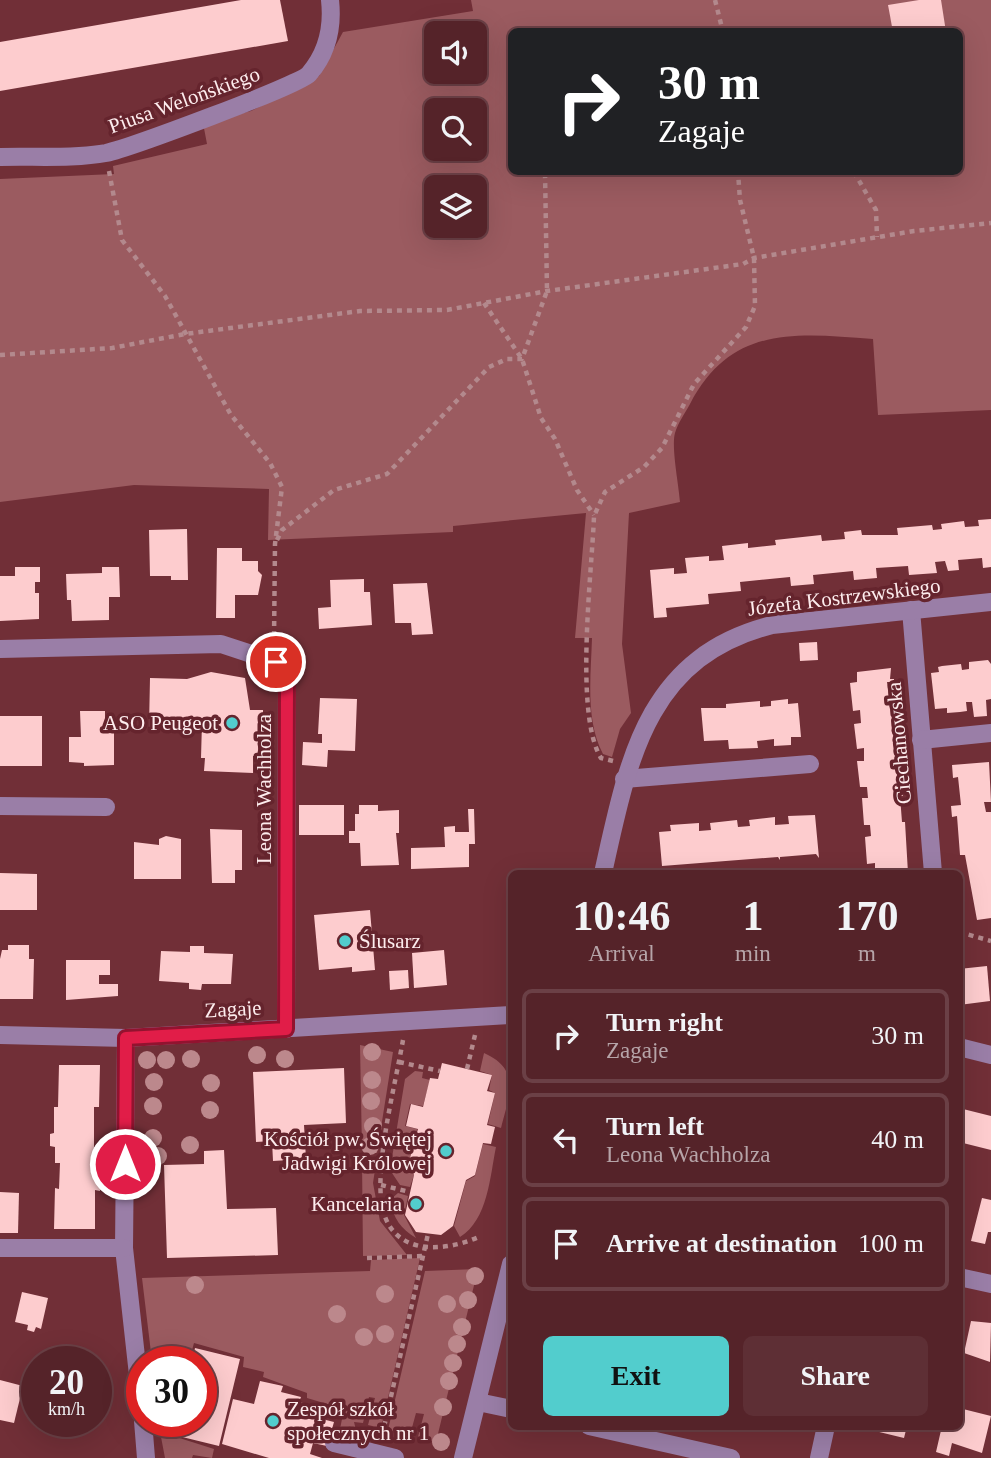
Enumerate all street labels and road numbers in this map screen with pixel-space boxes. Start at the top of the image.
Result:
street label: Piusa Welońskiego [105,61,263,139]
street label: Józefa Kostrzewskiego [746,573,942,621]
street label: Ciechanowska [882,680,916,805]
street label: Leona Wachholza [252,713,276,864]
street label: Zagaje [204,996,262,1022]

